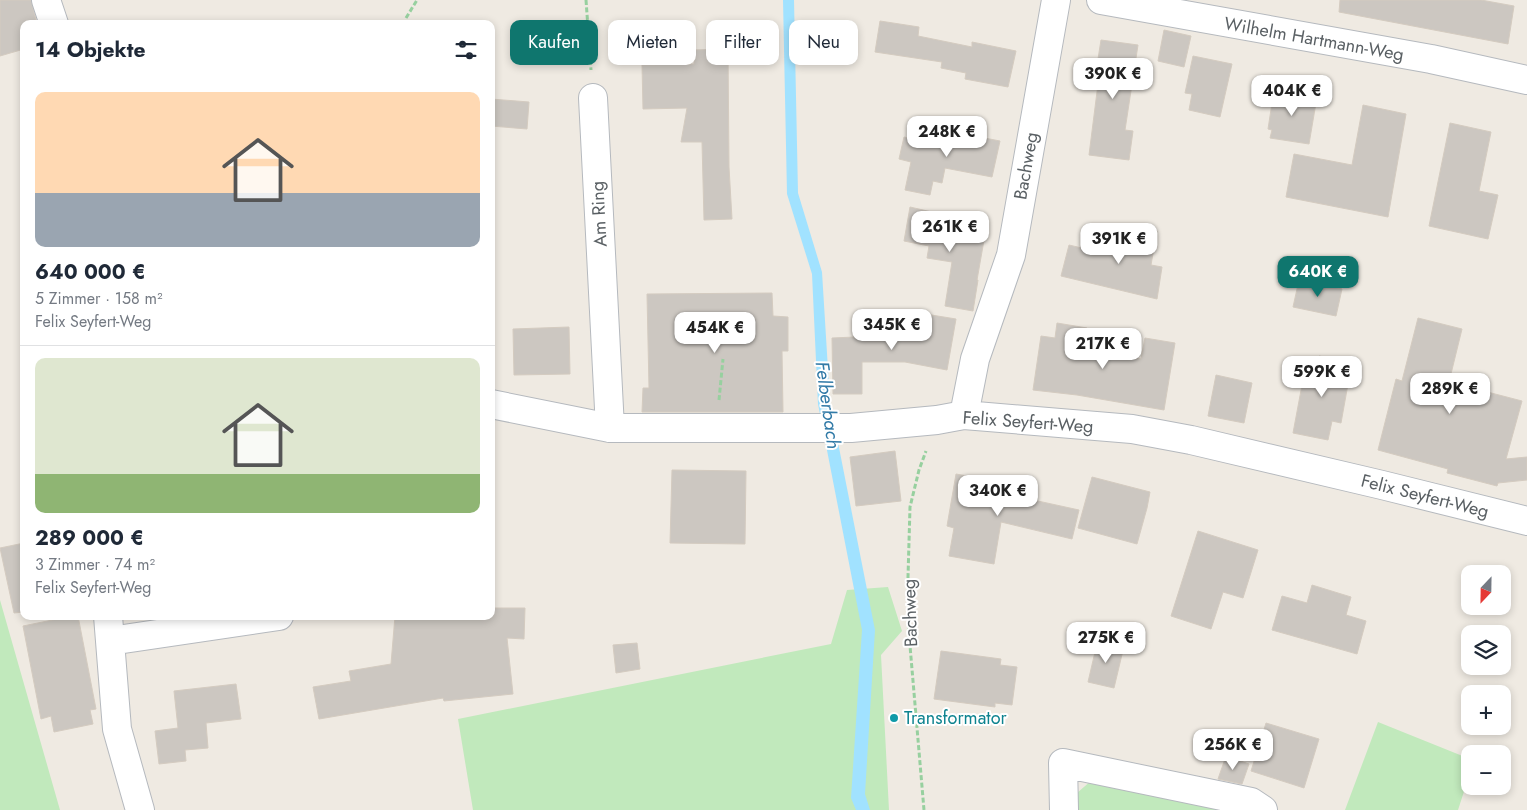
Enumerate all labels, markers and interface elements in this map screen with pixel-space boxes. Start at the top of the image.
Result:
street label: Wilhelm Hartmann-Weg [1222,10,1406,68]
chip: Kaufen [510,20,598,65]
chip: Mieten [608,20,696,65]
chip: Filter [706,20,779,65]
chip: Neu [789,20,858,65]
text: 14 Objekte [35,35,145,65]
icon: filters [452,36,480,64]
pin: 390K € [1072,58,1154,100]
text: 390K € [1084,62,1142,85]
pin: 404K € [1251,74,1333,117]
text: 404K € [1262,79,1322,102]
pin: 248K € [906,116,988,158]
text: 248K € [918,120,976,143]
icon: home [213,125,303,215]
street label: Bachweg [1007,130,1045,202]
street label: Am Ring [584,180,614,248]
pin: 261K € [909,210,991,253]
text: 261K € [922,215,978,238]
pin: 391K € [1078,222,1160,265]
text: 391K € [1091,227,1147,250]
pin: 640K € [1277,256,1359,298]
text: 640 000 € [35,257,146,287]
text: 640K € [1289,260,1347,283]
text: 5 Zimmer · 158 m² [35,287,163,310]
pin: 345K € [851,308,933,351]
text: Felix Seyfert-Weg [35,310,151,333]
pin: 454K € [674,312,756,354]
text: 345K € [863,313,921,336]
text: 454K € [685,316,745,339]
pin: 217K € [1062,328,1144,370]
text: 217K € [1076,332,1130,355]
pin: 599K € [1281,356,1363,398]
water label: Felberbach [808,359,848,451]
text: 599K € [1293,360,1351,383]
pin: 289K € [1409,372,1491,415]
text: 289K € [1421,377,1479,400]
icon: home [213,390,303,480]
street label: Felix Seyfert-Weg [962,404,1094,440]
street label: Felix Seyfert-Weg [1358,468,1492,524]
pin: 340K € [957,474,1039,517]
text: 340K € [969,479,1027,502]
text: 289 000 € [35,523,144,553]
text: 3 Zimmer · 74 m² [35,553,155,576]
north arrow [1461,565,1511,615]
map controls [1461,565,1511,795]
text: Felix Seyfert-Weg [35,576,151,599]
street label: Bachweg [896,578,924,648]
pin: 275K € [1065,622,1147,664]
button: layers [1461,625,1511,675]
text: 275K € [1078,626,1134,649]
button: + [1461,685,1511,735]
place label: Transformator [904,705,1007,731]
marker: Transformator [888,712,900,724]
pin: 256K € [1192,728,1274,771]
text: 256K € [1204,733,1262,756]
button: − [1461,745,1511,795]

